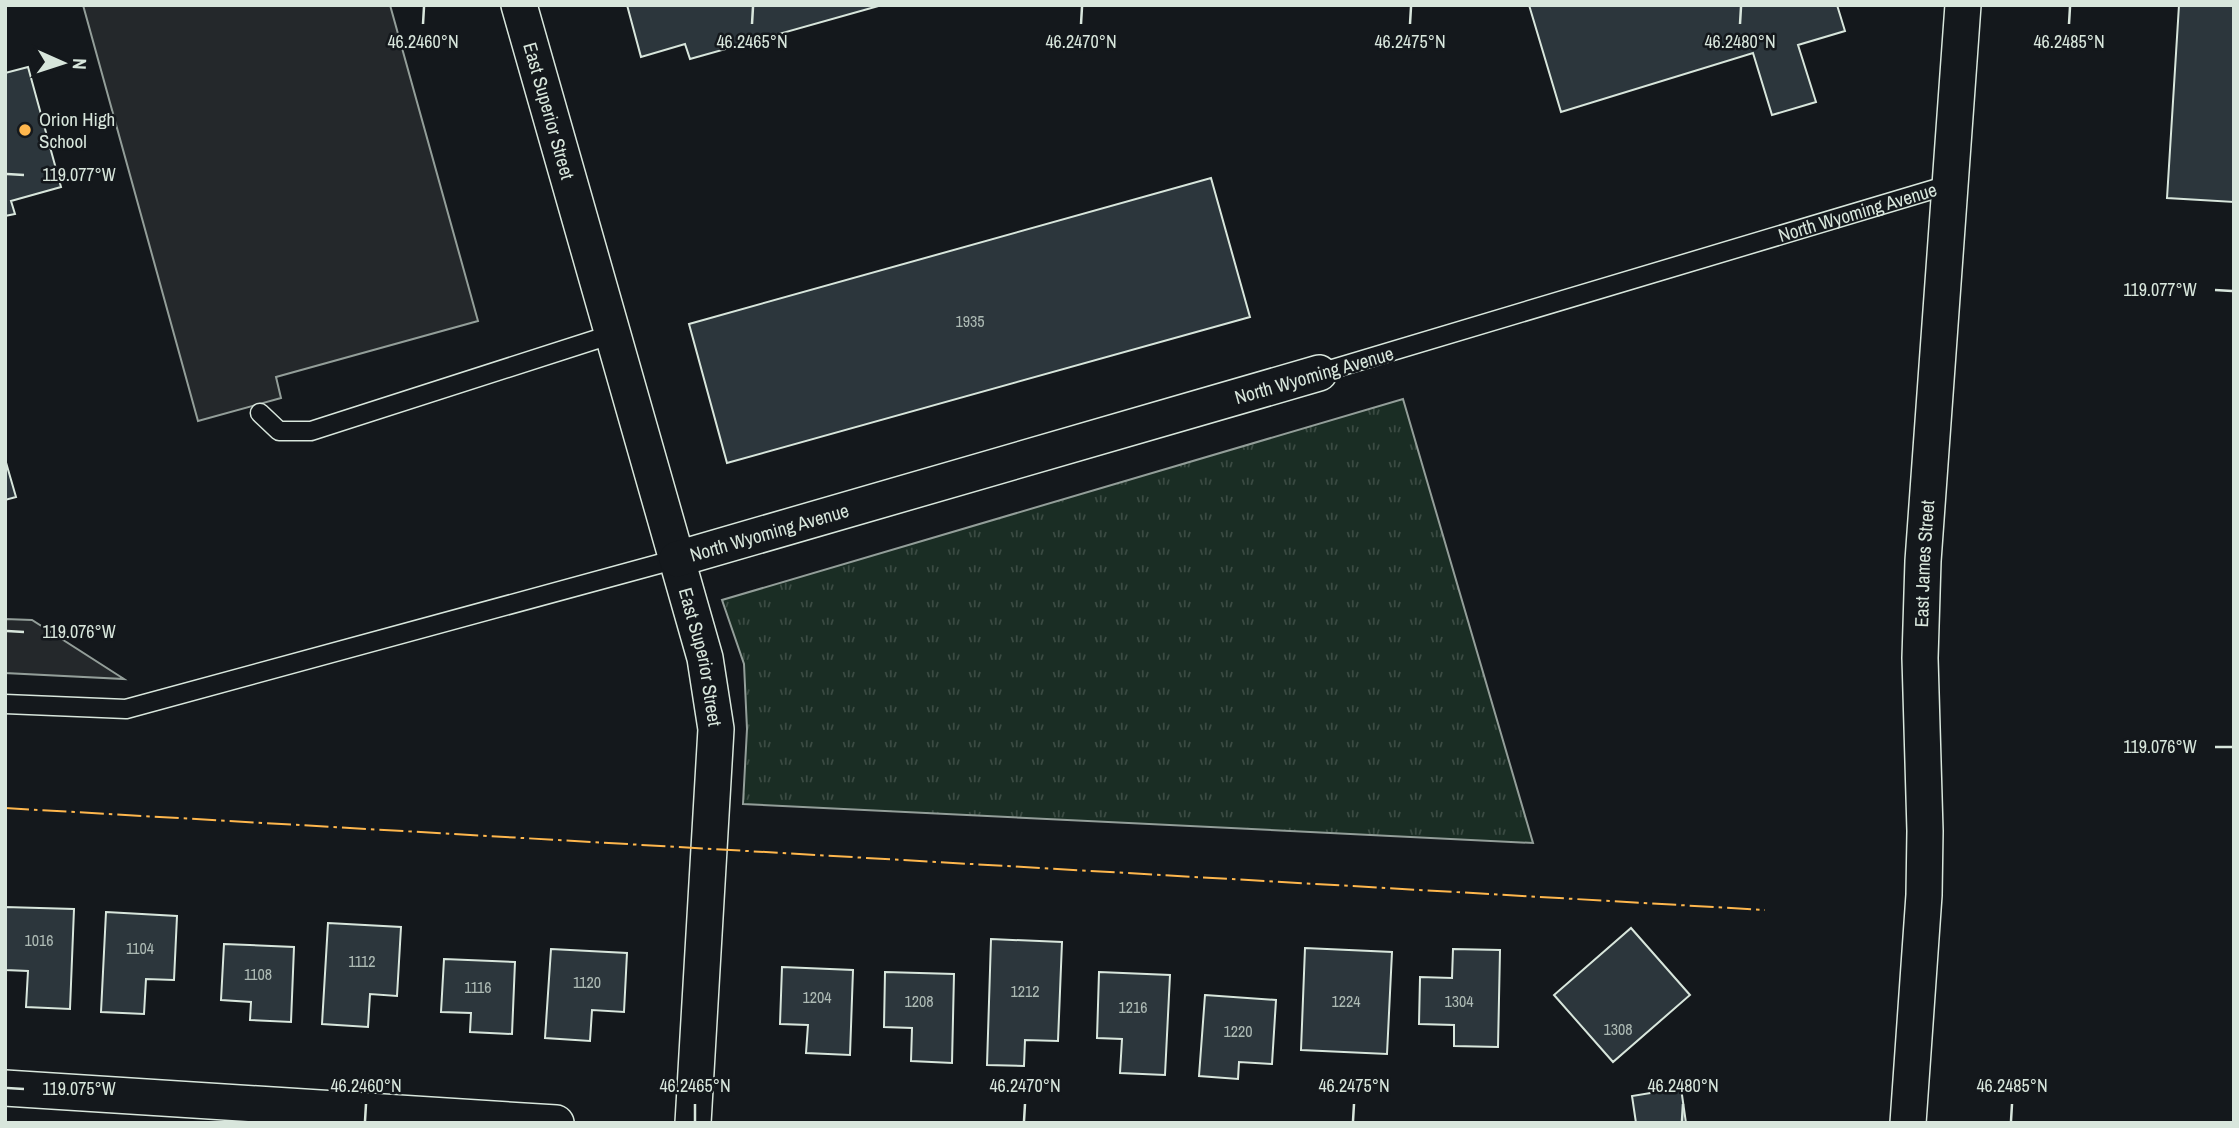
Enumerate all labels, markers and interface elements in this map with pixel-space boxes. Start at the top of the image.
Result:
north arrow [28,28,98,98]
text: 46.2460°N [387,29,459,54]
text: 46.2465°N [716,29,788,54]
text: 46.2470°N [1045,29,1117,54]
text: 46.2475°N [1374,29,1446,54]
text: 46.2480°N [1704,29,1776,54]
text: 46.2485°N [2033,29,2105,54]
street label: East Superior Street [517,39,581,183]
text: N [67,58,93,70]
place label: Orion High School [39,106,115,154]
marker: Orion High School [17,122,33,138]
text: 119.077°W [42,162,116,187]
street label: North Wyoming Avenue [1775,176,1940,248]
text: 119.077°W [2123,277,2197,302]
house number: 1935 [955,310,985,332]
street label: North Wyoming Avenue [1232,340,1396,410]
street label: North Wyoming Avenue [687,497,852,568]
street label: East James Street [1908,499,1940,628]
street label: East Superior Street [673,585,728,729]
text: 119.076°W [42,619,116,644]
text: 119.076°W [2123,734,2197,759]
house number: 1016 [24,929,54,951]
house number: 1104 [126,937,154,959]
house number: 1112 [348,950,376,972]
house number: 1108 [244,963,272,985]
house number: 1120 [573,971,601,993]
house number: 1116 [464,976,492,998]
house number: 1212 [1010,980,1040,1002]
house number: 1204 [802,986,832,1008]
house number: 1208 [904,990,934,1012]
house number: 1224 [1331,990,1361,1012]
house number: 1304 [1444,990,1474,1012]
house number: 1216 [1118,996,1148,1018]
house number: 1308 [1603,1018,1633,1040]
house number: 1220 [1223,1020,1253,1042]
text: 46.2460°N [330,1073,402,1098]
text: 46.2465°N [659,1073,731,1098]
text: 46.2470°N [989,1073,1061,1098]
text: 46.2475°N [1318,1073,1390,1098]
text: 46.2480°N [1647,1073,1719,1098]
text: 46.2485°N [1976,1073,2048,1098]
text: 119.075°W [42,1076,116,1101]

